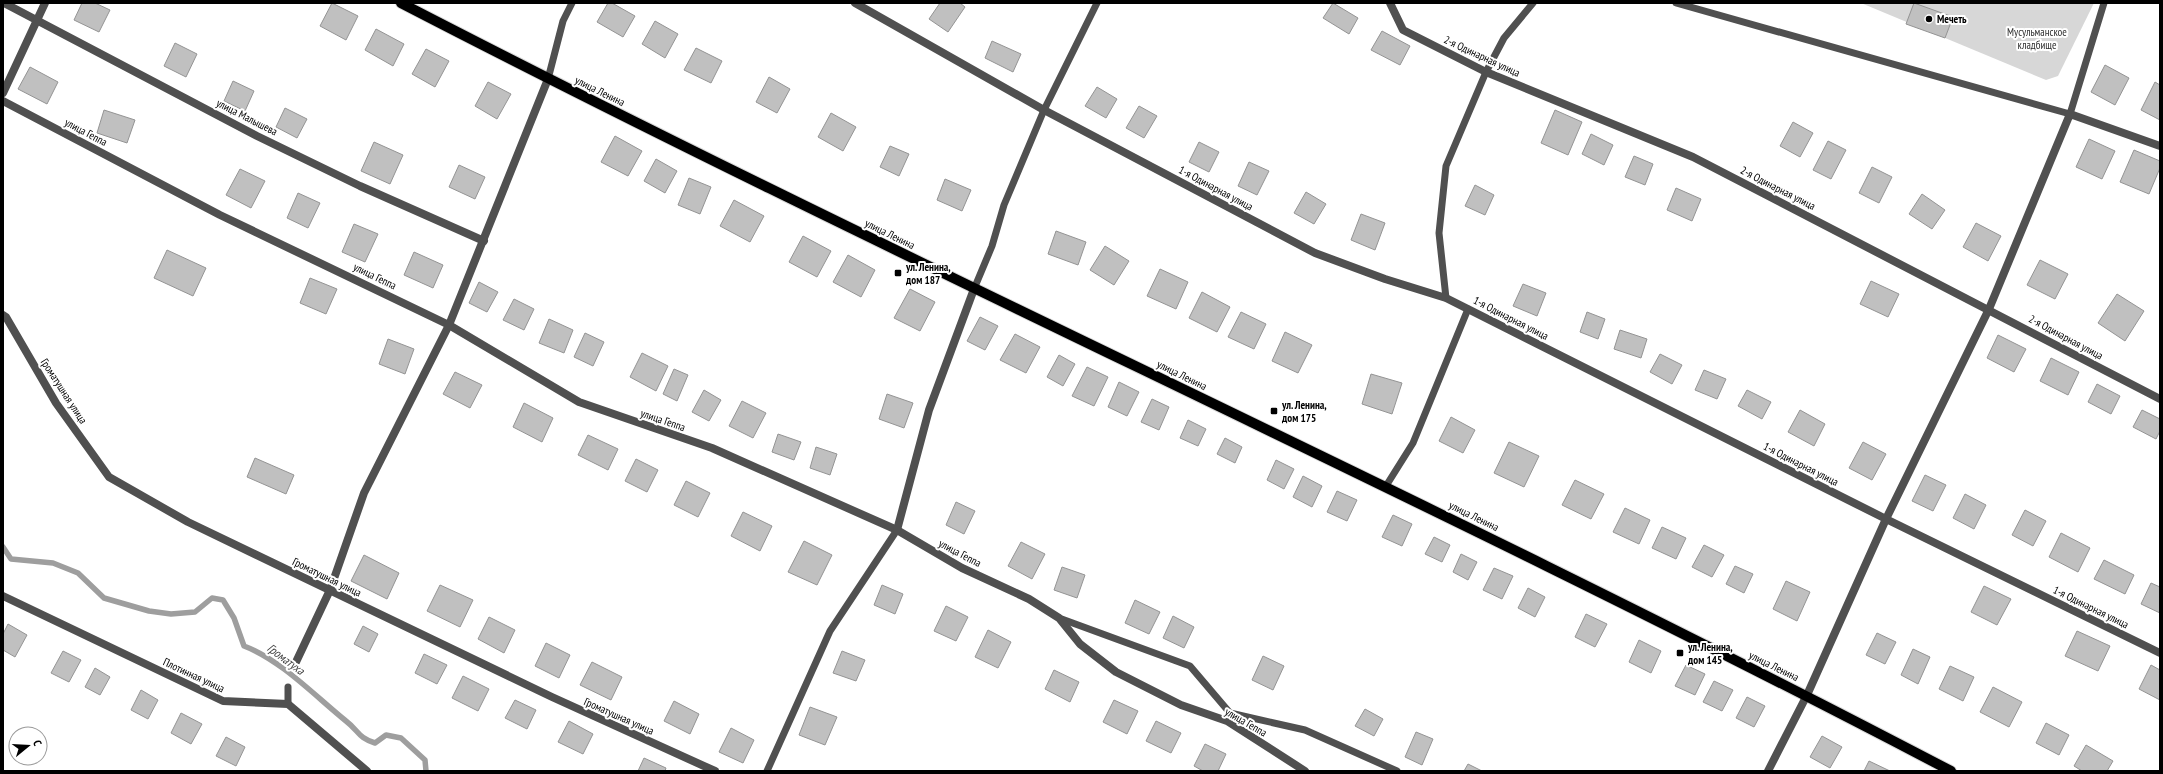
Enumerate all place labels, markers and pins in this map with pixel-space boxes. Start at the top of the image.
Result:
place label: Мечеть [1937,12,1967,26]
marker: Мечеть [1924,14,1934,24]
place label: ул. Ленина, дом 187 [905,260,951,287]
marker: ул. Ленина, дом 187 [893,268,903,278]
place label: ул. Ленина, дом 175 [1281,398,1327,425]
marker: ул. Ленина, дом 175 [1269,406,1279,416]
place label: ул. Ленина, дом 145 [1687,640,1733,667]
marker: ул. Ленина, дом 145 [1675,648,1685,658]

